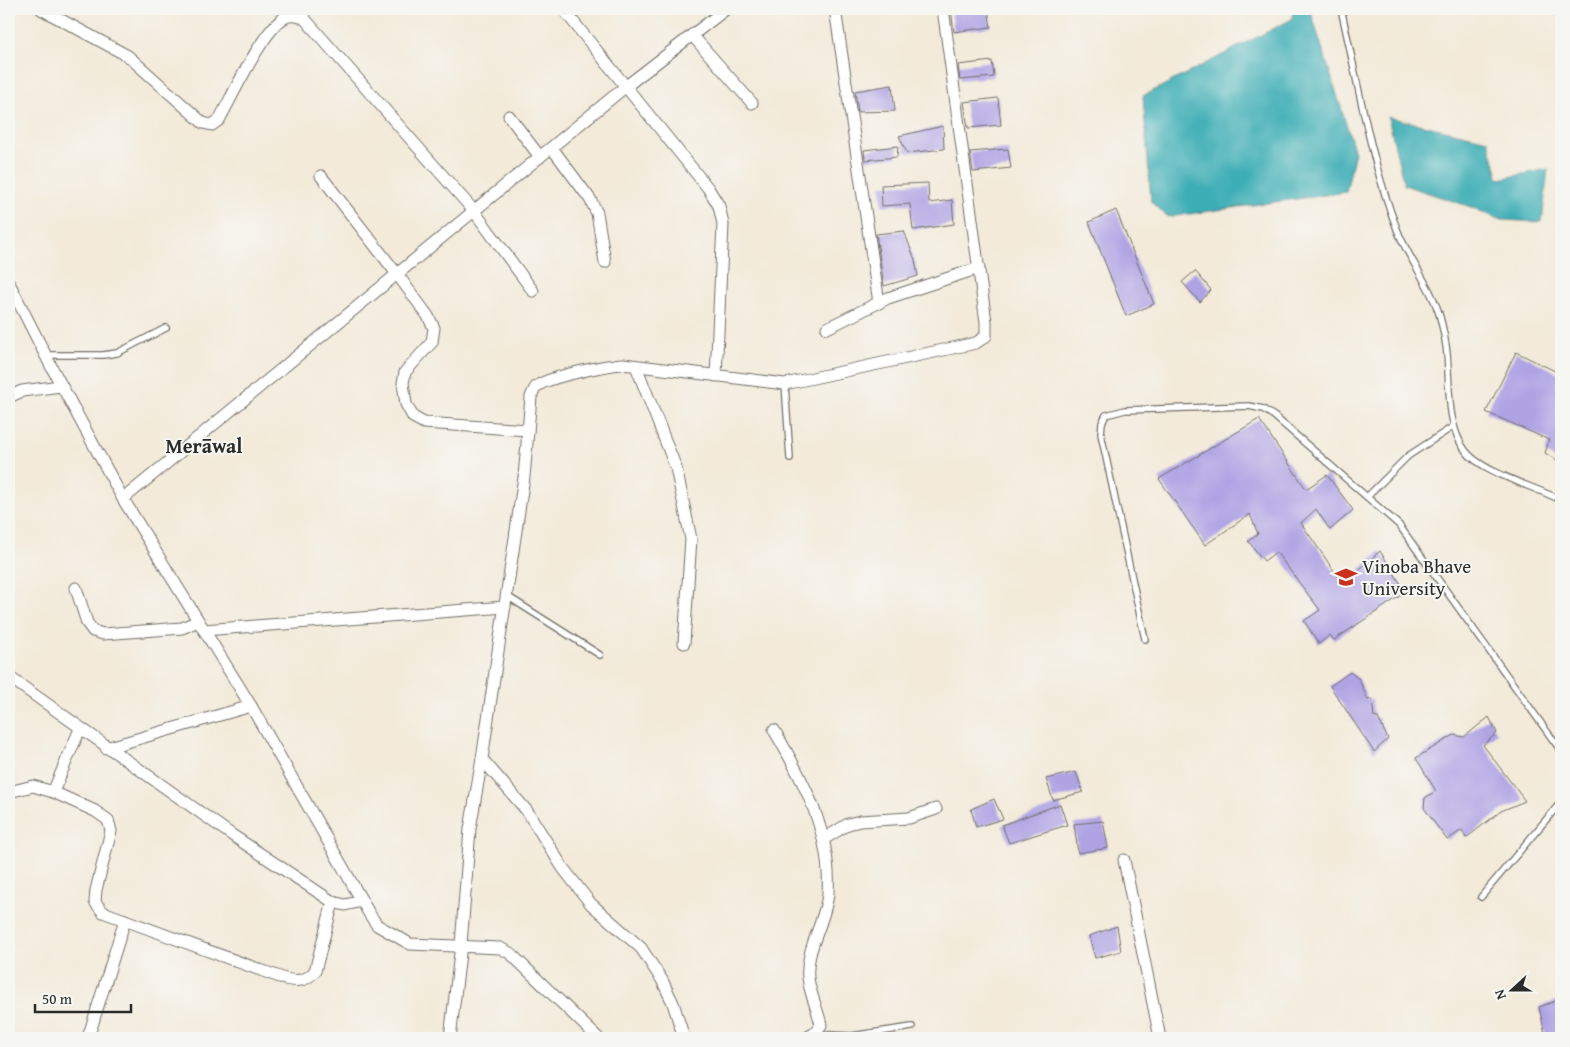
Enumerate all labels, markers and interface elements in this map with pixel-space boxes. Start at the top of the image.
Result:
district label: Merāwal [165,431,243,460]
place label: Vinoba Bhave University [1362,552,1471,602]
school or university icon: Vinoba Bhave University [1333,564,1359,590]
north arrow [1488,964,1538,1014]
scale bar [35,982,131,1014]
text: N [1489,986,1511,1003]
text: 50 m [42,988,73,1009]

